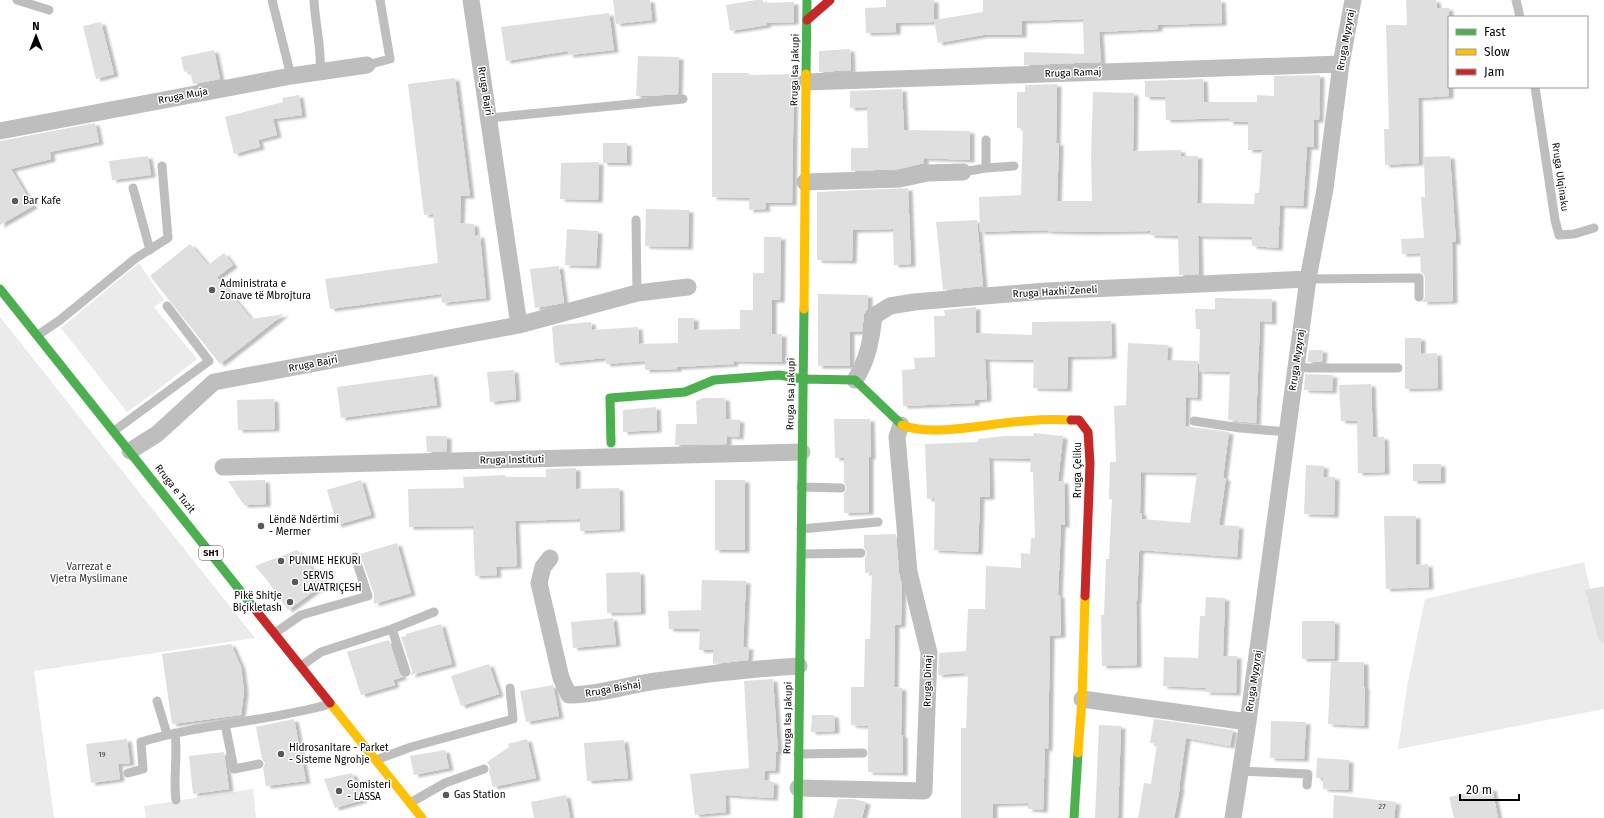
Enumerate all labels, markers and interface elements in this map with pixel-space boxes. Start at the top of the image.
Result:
street label: Rruga Myzyraj [1335,8,1357,72]
north arrow [16,16,56,56]
legend [1448,16,1588,88]
text: N [32,20,40,33]
text: Fast [1484,25,1506,39]
street label: Rruga Isa Jakupi [788,33,802,106]
text: Slow [1484,45,1510,59]
text: Jam [1484,65,1504,79]
street label: Rruga Bajri [475,66,495,117]
street label: Rruga Ramaj [1044,66,1102,80]
street label: Rruga Muja [157,85,209,107]
street label: Rruga Ulqinaku [1549,142,1571,212]
place label: Bar Kafe [23,195,61,207]
marker: Bar Kafe [10,196,20,206]
place label: Administrata e Zonave të Mbrojtura [220,278,311,302]
street label: Rruga Haxhi Zeneli [1012,284,1098,300]
marker: Administrata e Zonave të Mbrojtura [207,285,217,295]
street label: Rruga Myzyraj [1287,328,1307,392]
street label: Rruga Bajri [287,353,339,375]
street label: Rruga Isa Jakupi [784,357,798,430]
street label: Rruga Çeliku [1072,442,1084,498]
street label: Rruga Instituti [480,453,545,467]
street label: Rruga e Tuzit [152,462,198,516]
place label: Lëndë Ndërtimi - Mermer [269,514,339,538]
marker: Lëndë Ndërtimi - Mermer [256,521,266,531]
road number: SH1 [199,546,223,560]
place label: PUNIME HEKURI [289,555,361,567]
marker: PUNIME HEKURI [276,556,286,566]
park label: Varrezat e Vjetra Myslimane [50,561,128,585]
place label: SERVIS LAVATRIÇESH [303,570,362,594]
marker: SERVIS LAVATRIÇESH [290,577,300,587]
place label: Pikë Shitje Biçikletash [233,590,282,614]
marker: Pikë Shitje Biçikletash [285,597,295,607]
street label: Rruga Myzyraj [1244,649,1264,713]
street label: Rruga Dinaj [922,655,934,707]
street label: Rruga Bishaj [584,678,642,700]
street label: Rruga Isa Jakupi [781,681,795,754]
place label: Hidrosanitare - Parket - Sisteme Ngrohje [289,742,389,766]
marker: Hidrosanitare - Parket - Sisteme Ngrohje [276,749,286,759]
house number: 19 [98,750,106,759]
scale bar [1460,776,1519,802]
place label: Gomisteri - LASSA [347,779,391,803]
text: 20 m [1466,783,1492,797]
marker: Gomisteri - LASSA [334,786,344,796]
place label: Gas Station [454,789,506,801]
marker: Gas Station [441,790,451,800]
house number: 27 [1378,802,1386,811]

